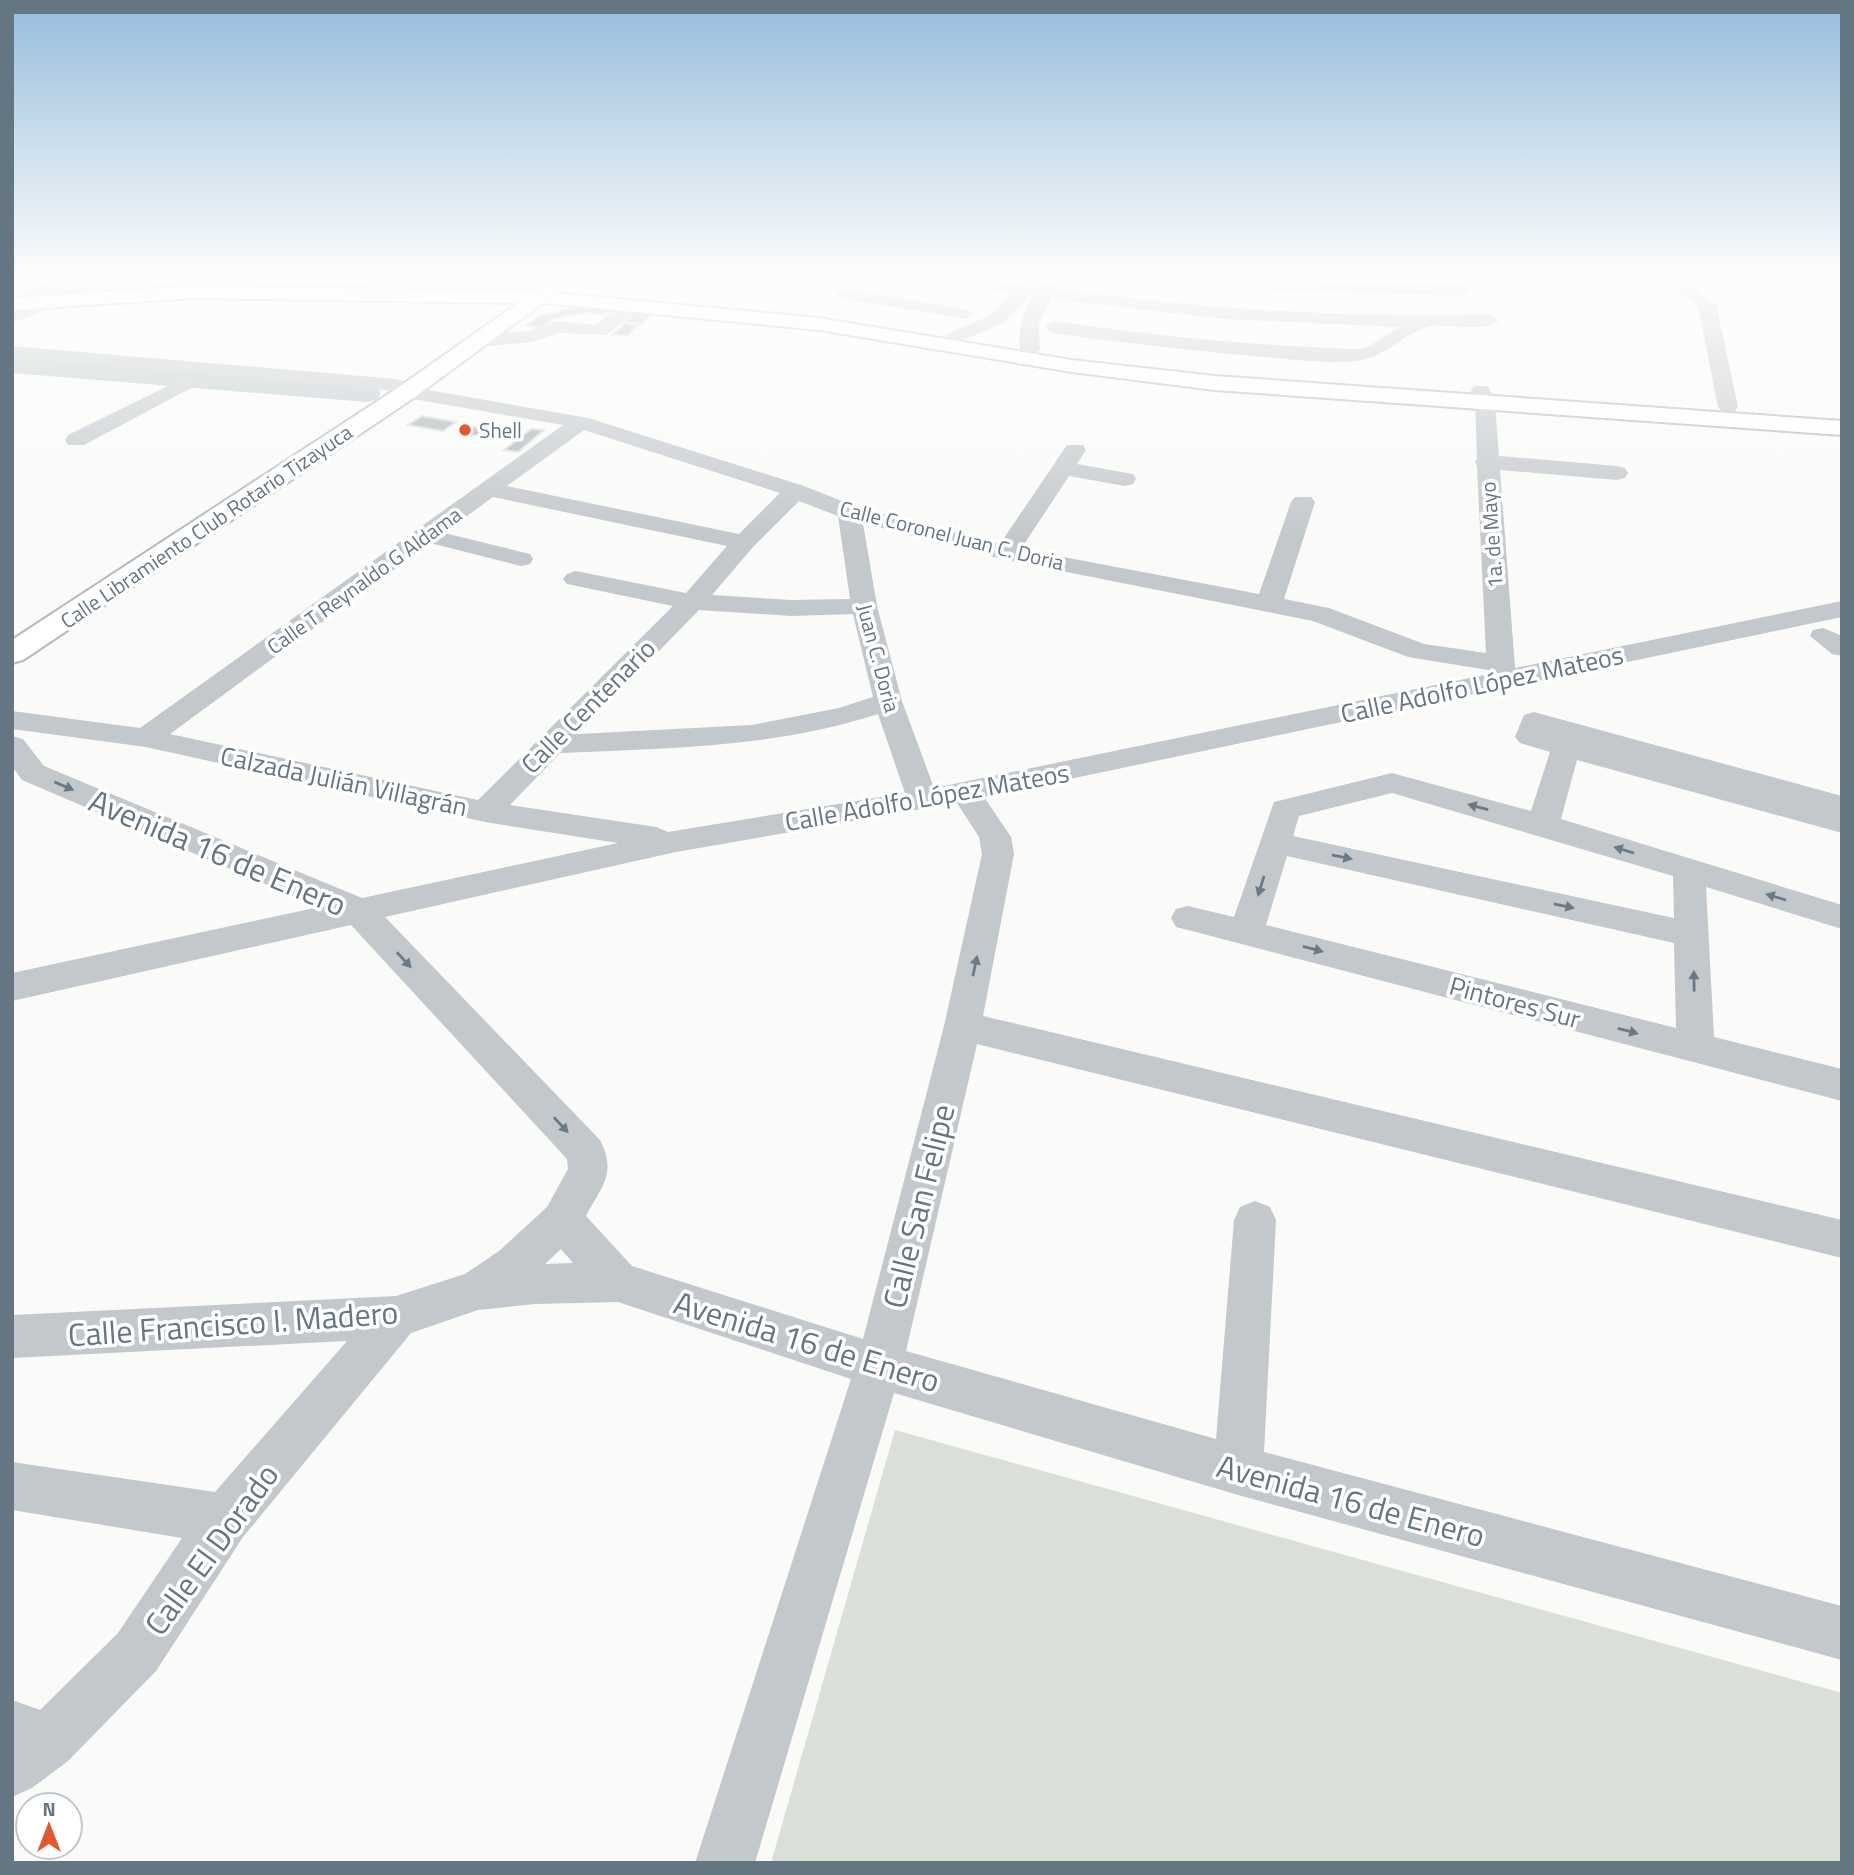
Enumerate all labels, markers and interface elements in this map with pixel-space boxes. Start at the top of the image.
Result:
place label: Shell [479,414,522,446]
street label: Calle Libramiento Club Rotario Tizayuca [53,416,359,636]
marker: Shell [457,422,473,438]
street label: 1a. de Mayo [1471,481,1511,589]
street label: Calle Coronel Juan C. Doria [837,492,1068,578]
street label: Calle T Reynaldo G Aldama [260,498,468,662]
street label: Juan C. Doria [849,600,909,716]
street label: Calle Centenario [512,630,664,782]
street label: Calle Adolfo López Mateos [1337,635,1627,733]
street label: Calzada Julián Villagrán [217,736,471,826]
street label: Calle Adolfo López Mateos [782,753,1072,841]
street label: Avenida 16 de Enero [82,776,354,928]
one-way arrow [54,780,74,792]
one-way arrow [1466,801,1488,812]
one-way arrow [1614,844,1635,855]
one-way arrow [1331,852,1353,863]
one-way arrow [1256,876,1266,897]
one-way arrow [1766,891,1787,901]
one-way arrow [1553,901,1575,912]
one-way arrow [1302,944,1324,955]
one-way arrow [396,951,412,968]
one-way arrow [970,955,981,977]
street label: Pintores Sur [1445,966,1585,1038]
one-way arrow [1688,970,1700,992]
one-way arrow [1618,1027,1639,1037]
street label: Calle San Felipe [869,1099,967,1313]
one-way arrow [552,1116,568,1133]
street label: Avenida 16 de Enero [668,1278,946,1404]
street label: Calle Francisco I. Madero [66,1288,400,1358]
street label: Avenida 16 de Enero [1212,1441,1490,1559]
street label: Calle El Dorado [132,1453,290,1645]
north arrow [14,1791,84,1861]
text: N [42,1794,56,1823]

